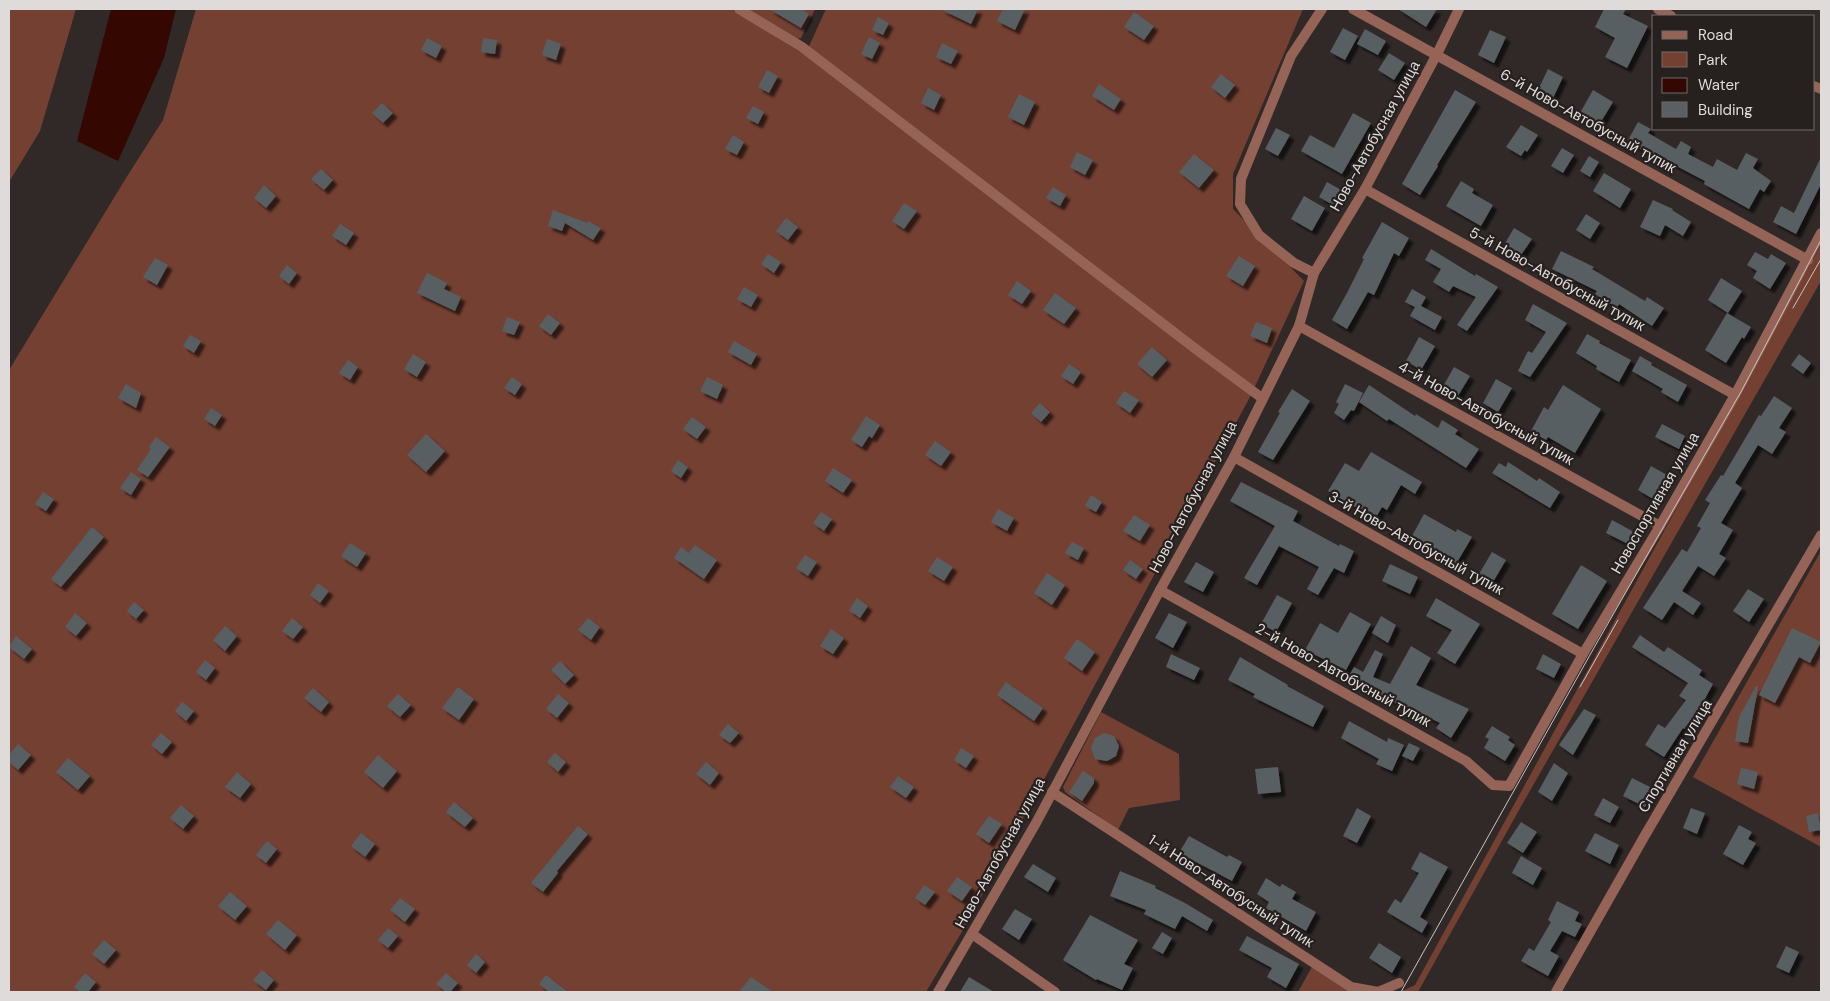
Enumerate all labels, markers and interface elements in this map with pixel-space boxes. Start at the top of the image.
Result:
legend [1652,15,1815,130]
text: Road [1698,25,1733,45]
text: Park [1698,50,1728,70]
street label: Ново-Автобусная улица [1325,57,1425,215]
street label: 6-й Ново-Автобусный тупик [1496,64,1680,178]
text: Water [1698,75,1740,95]
text: Building [1698,100,1753,120]
street label: 5-й Ново-Автобусный тупик [1466,222,1649,336]
street label: 4-й Ново-Автобусный тупик [1395,356,1578,470]
street label: Ново-Автобусная улица [1144,417,1242,576]
street label: Новоспортивная улица [1606,428,1704,577]
street label: 3-й Ново-Автобусный тупик [1325,486,1508,600]
street label: 2-й Ново-Автобусный тупик [1252,618,1435,732]
street label: Спортивная улица [1633,695,1717,816]
street label: Ново-Автобусная улица [950,774,1050,932]
street label: 1-й Ново-Автобусный тупик [1144,830,1318,952]

